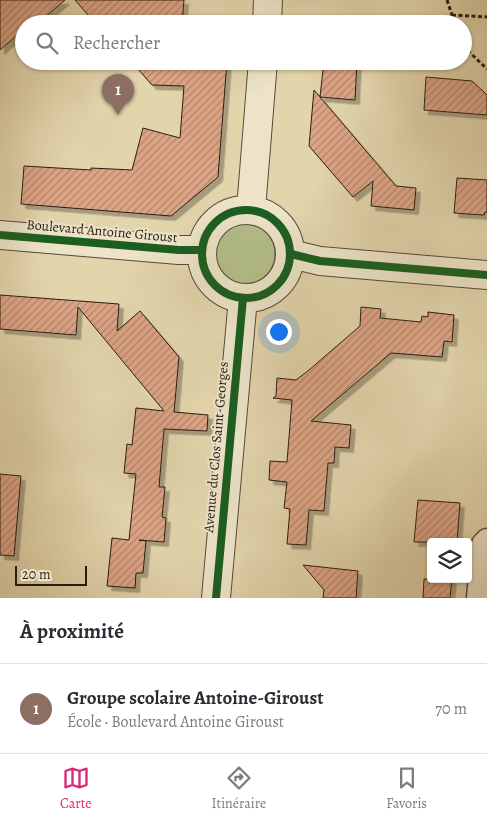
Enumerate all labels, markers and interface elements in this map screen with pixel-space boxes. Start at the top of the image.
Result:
search box [15,15,472,70]
icon: search [33,29,61,57]
text: Rechercher [73,30,160,56]
pin: 1 [102,74,134,115]
street label: Boulevard Antoine Giroust [26,215,179,247]
your location [266,319,292,345]
street label: Avenue du Clos Saint-Georges [199,361,233,534]
map controls [427,538,472,583]
button: layers [427,538,472,583]
scale bar [15,563,88,586]
text: 20 m [22,565,51,584]
text: À proximité [20,617,124,645]
text: Groupe scolaire Antoine-Giroust [67,685,324,711]
text: 1 [33,698,39,720]
text: 70 m [435,698,467,720]
text: École · Boulevard Antoine Giroust [67,711,284,733]
tab: Carte [60,764,92,813]
tab: Itinéraire [212,764,266,813]
tab: Favoris [386,764,427,813]

